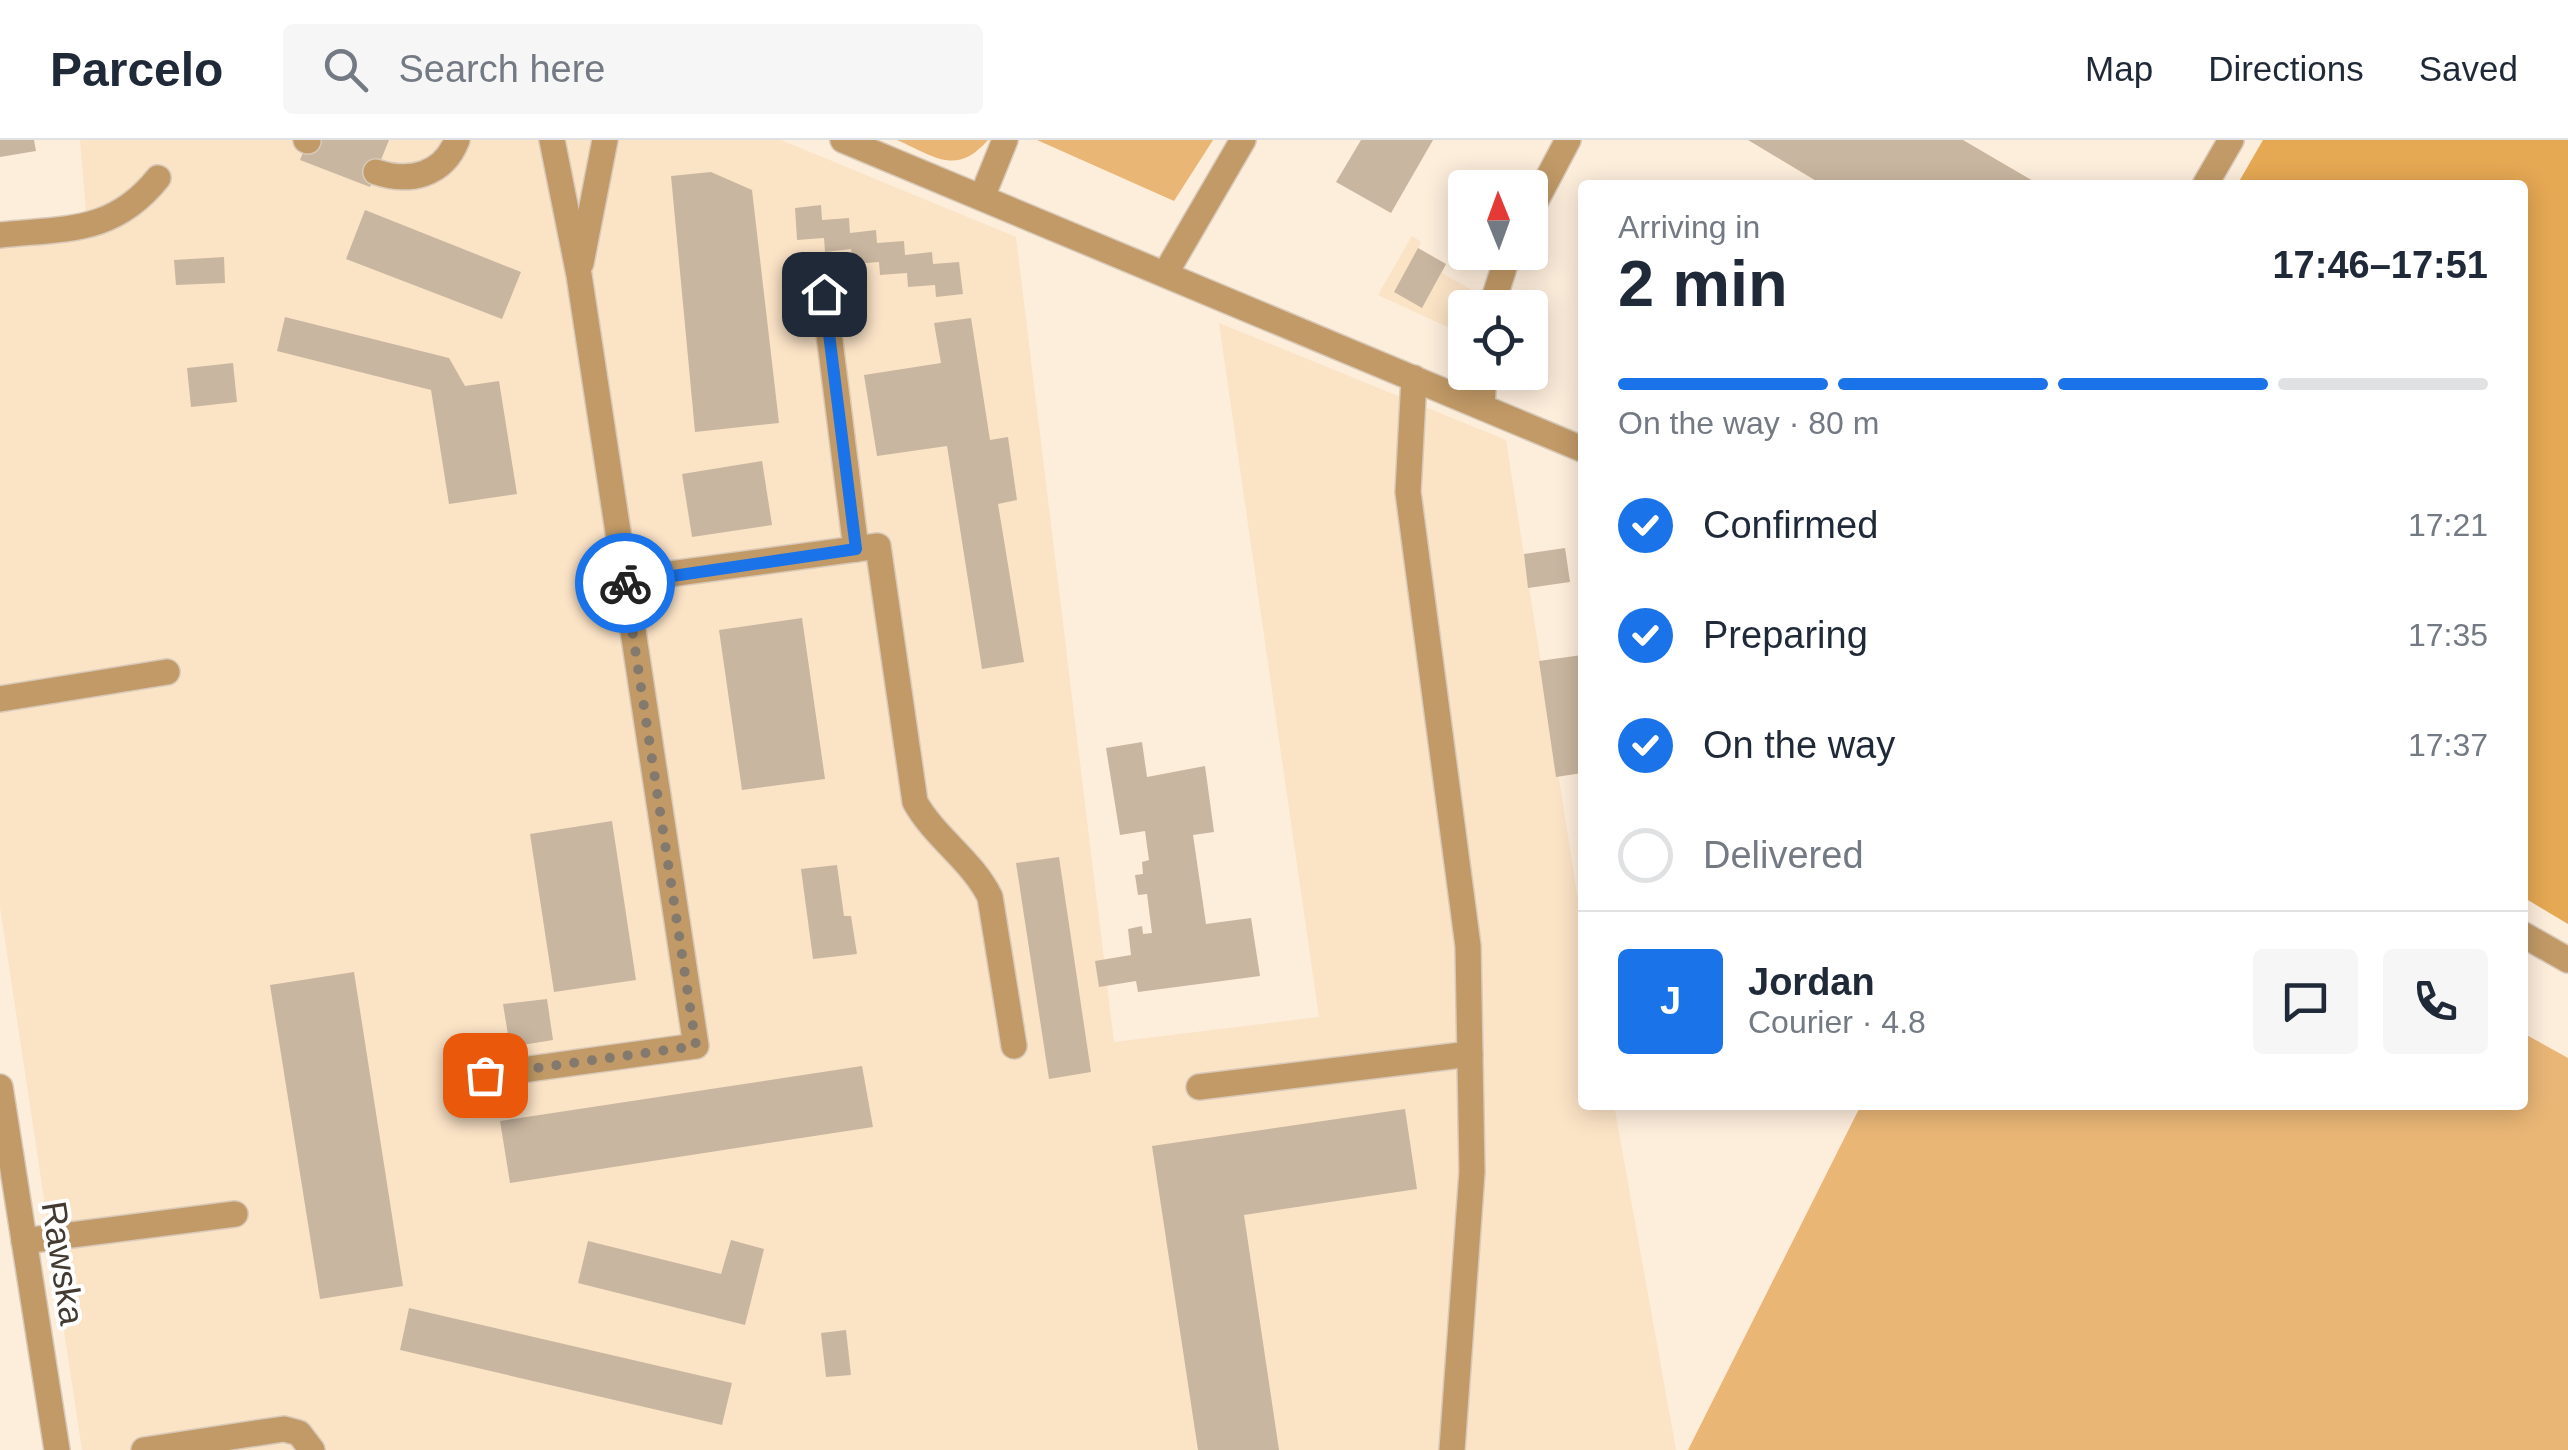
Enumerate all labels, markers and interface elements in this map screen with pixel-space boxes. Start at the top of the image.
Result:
search box [283,24,983,114]
icon: search [318,42,373,97]
text: Parcelo [50,43,223,96]
text: Search here [398,48,605,90]
text: Map [2085,49,2153,88]
text: Directions [2208,49,2364,88]
text: Saved [2419,49,2518,88]
north arrow [1448,170,1548,270]
map controls [1448,170,1548,390]
text: Arriving in [1618,209,1760,245]
text: 17:46–17:51 [2272,244,2488,286]
text: 2 min [1618,247,1788,320]
pin [782,252,867,337]
icon: home [797,267,852,322]
button: locate [1448,290,1548,390]
text: On the way · 80 m [1618,405,1879,441]
icon: check [1618,498,1673,553]
text: Confirmed [1703,504,1878,546]
text: 17:21 [2408,507,2488,543]
courier [575,533,675,633]
icon: bike [598,556,653,611]
icon: check [1618,608,1673,663]
text: Preparing [1703,614,1868,656]
text: 17:35 [2408,617,2488,653]
icon: check [1618,718,1673,773]
text: On the way [1703,724,1895,766]
text: 17:37 [2408,727,2488,763]
text: Delivered [1703,834,1864,876]
button: chat [2253,949,2358,1054]
button: phone [2383,949,2488,1054]
text: Jordan [1748,961,1875,1003]
text: J [1660,980,1681,1022]
text: Courier · 4.8 [1748,1004,1926,1040]
pin [443,1033,528,1118]
icon: bag [458,1048,513,1103]
street label: Rawska [34,1198,93,1328]

